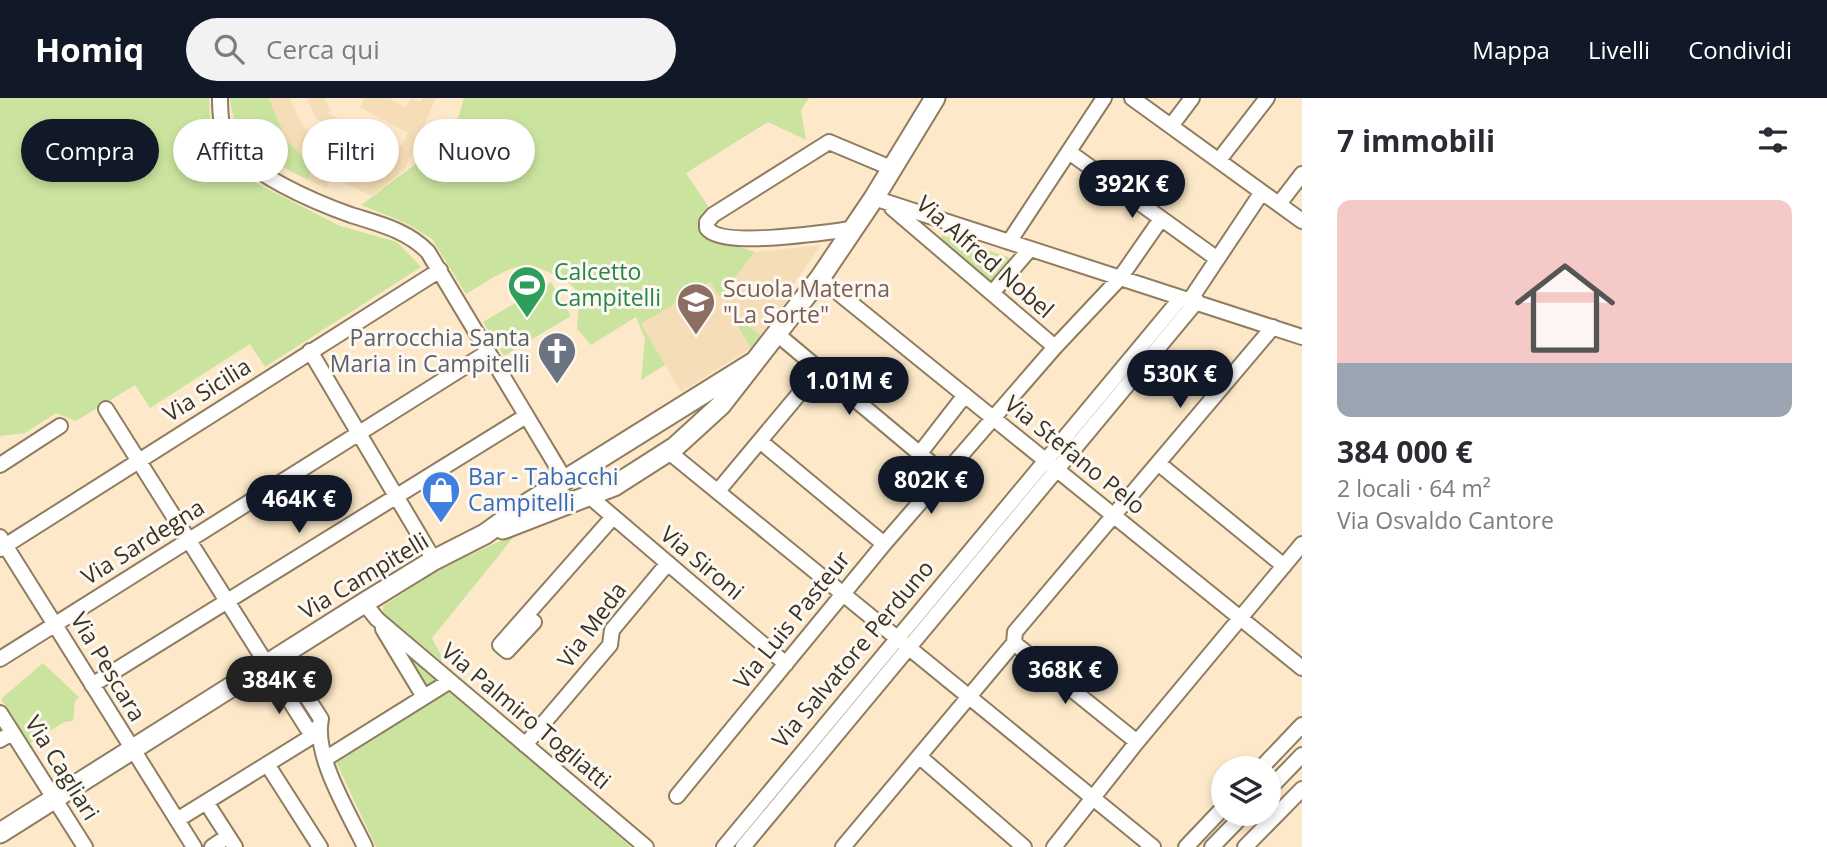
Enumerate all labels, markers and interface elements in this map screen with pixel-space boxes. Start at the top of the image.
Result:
search box [186,18,676,81]
text: Homiq [35,27,144,72]
icon: search [210,30,248,68]
text: Cerca qui [266,31,380,67]
text: Mappa [1472,33,1550,66]
text: Livelli [1588,33,1650,66]
text: Condividi [1688,33,1792,66]
chip: Compra [21,119,159,182]
chip: Affitta [173,119,288,182]
chip: Filtri [302,119,399,182]
chip: Nuovo [413,119,535,182]
text: 7 immobili [1337,120,1495,161]
icon: filters [1754,121,1792,159]
pin: 392K € [1075,160,1189,220]
text: 392K € [1095,167,1169,199]
street label: Via Alfred Nobel [910,188,1061,325]
icon: home [1502,245,1628,371]
place label: Calcetto Campitelli [554,255,661,313]
sports icon: Calcetto Campitelli [506,264,548,319]
place label: Scuola Materna "La Sorte" [723,272,890,330]
school or university icon: Scuola Materna "La Sorte" [675,281,717,336]
place label: Parrocchia Santa Maria in Campitelli [330,321,530,379]
church icon: Parrocchia Santa Maria in Campitelli [536,330,578,385]
street label: Via Sicilia [156,350,256,429]
pin: 530K € [1123,350,1237,410]
text: 530K € [1143,357,1217,389]
pin: 1.01M € [784,358,914,417]
text: 1.01M € [806,364,892,396]
street label: Via Stefano Pelo [998,387,1153,521]
text: 384 000 € [1337,431,1473,472]
pin: 802K € [874,456,988,516]
place label: Bar - Tabacchi Campitelli [468,460,619,518]
text: 802K € [894,463,968,495]
shop icon: Bar - Tabacchi Campitelli [420,469,462,524]
text: 2 locali · 64 m² [1337,472,1491,504]
pin: 464K € [242,476,356,535]
text: 464K € [262,482,336,514]
street label: Via Sardegna [75,491,210,592]
text: Via Osvaldo Cantore [1337,504,1554,536]
street label: Via Sironi [654,518,751,607]
street label: Via Campitelli [293,524,434,626]
street label: Via Luis Pasteur [726,543,857,695]
street label: Via Salvatore Perduno [764,553,940,754]
street label: Via Meda [549,575,633,674]
street label: Via Pescara [64,606,154,727]
street label: Via Palmiro Togliatti [435,635,618,796]
pin: 368K € [1008,646,1122,706]
text: 368K € [1028,653,1102,685]
pin: 384K € [222,656,336,716]
text: 384K € [242,663,316,695]
street label: Via Cagliari [18,709,108,826]
map controls [1211,756,1281,826]
button: layers [1211,756,1281,826]

